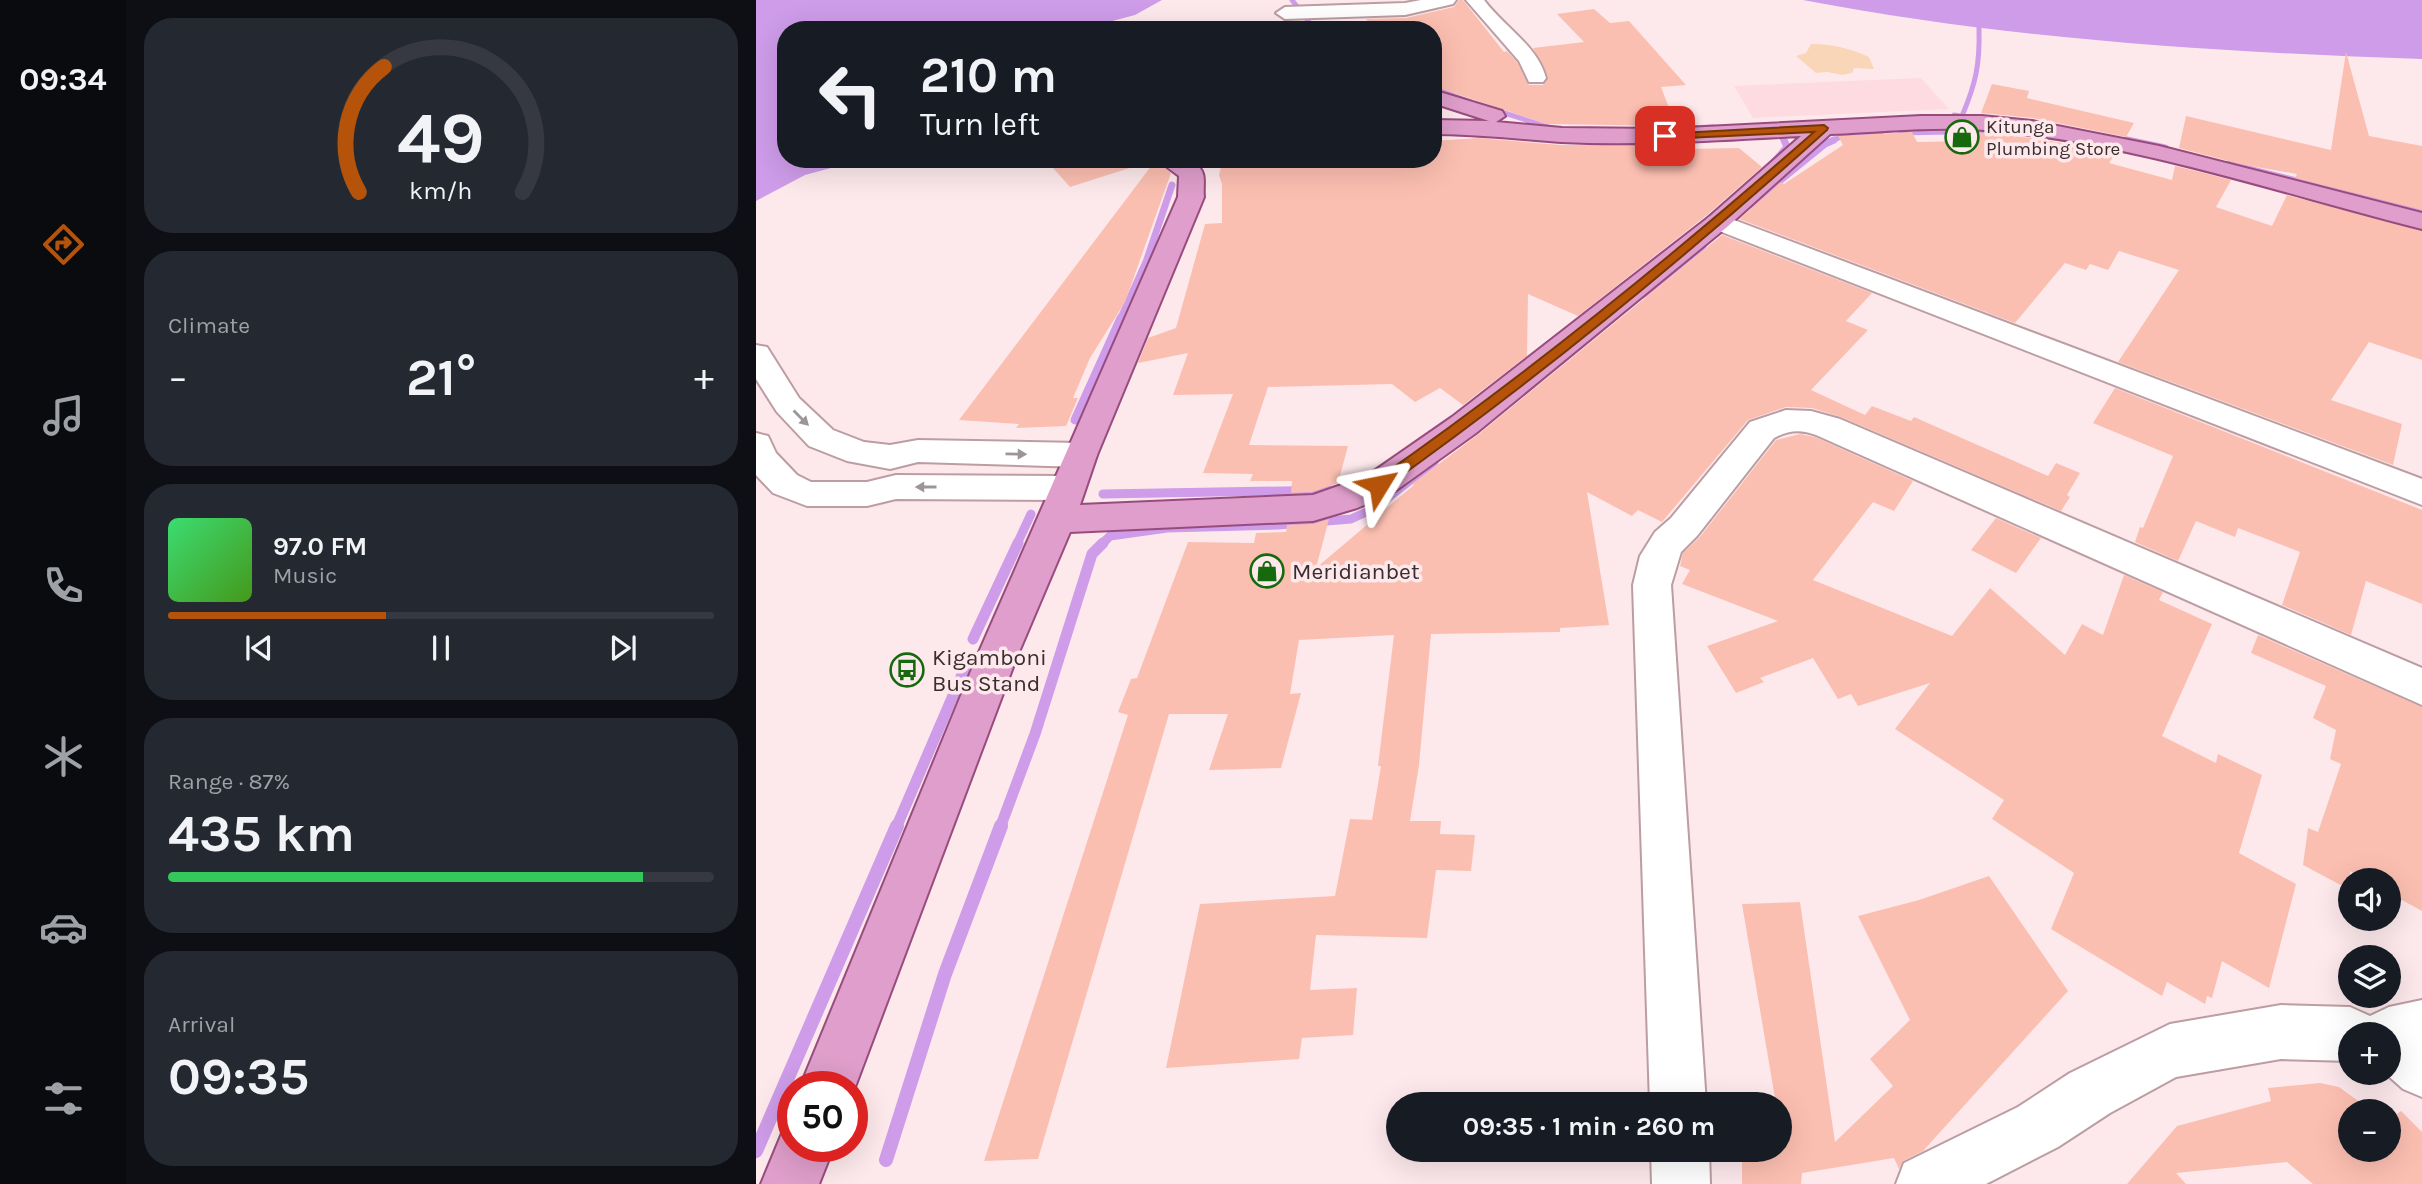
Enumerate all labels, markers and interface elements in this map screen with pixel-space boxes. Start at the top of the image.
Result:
text: 210 m [920,47,1057,104]
icon: left [805,49,896,140]
text: 09:34 [19,61,107,98]
text: 49 [397,95,485,180]
text: Turn left [920,106,1040,143]
pin [1635,106,1695,166]
place label: Kitunga Plumbing Store [1986,116,2120,160]
icon: arrive [1646,117,1684,155]
shop icon: Kitunga Plumbing Store [1943,118,1981,156]
text: km/h [409,175,473,204]
icon: directions [39,220,88,269]
text: Climate [168,312,250,339]
text: 21° [406,347,476,408]
text: − [168,355,188,400]
text: + [694,355,714,400]
icon: music [39,391,88,440]
one-way arrow [792,409,809,426]
one-way arrow [1005,448,1027,459]
position arrow [1342,448,1416,522]
one-way arrow [915,482,937,493]
text: 97.0 FM [273,531,367,562]
shop icon: Meridianbet [1248,552,1286,590]
place label: Meridianbet [1292,558,1420,585]
icon: phone [39,561,88,610]
text: Music [273,562,337,589]
icon: previous [240,629,278,667]
icon: pause [422,629,460,667]
icon: next [604,629,642,667]
place label: Kigamboni Bus Stand [932,644,1047,697]
bus stop icon: Kigamboni Bus Stand [888,651,926,689]
icon: climate [39,732,88,781]
text: Range · 87% [168,768,290,795]
text: 435 km [168,803,355,864]
map controls [2338,868,2401,1162]
button: sound [2338,868,2401,931]
icon: car [39,903,88,952]
button: layers [2338,945,2401,1008]
text: Arrival [168,1011,235,1038]
button: + [2338,1022,2401,1085]
text: 09:35 [168,1046,309,1107]
speed limit sign: 50 [777,1071,868,1162]
icon: filters [39,1074,88,1123]
button: − [2338,1099,2401,1162]
text: 09:35 · 1 min · 260 m [1463,1111,1715,1142]

